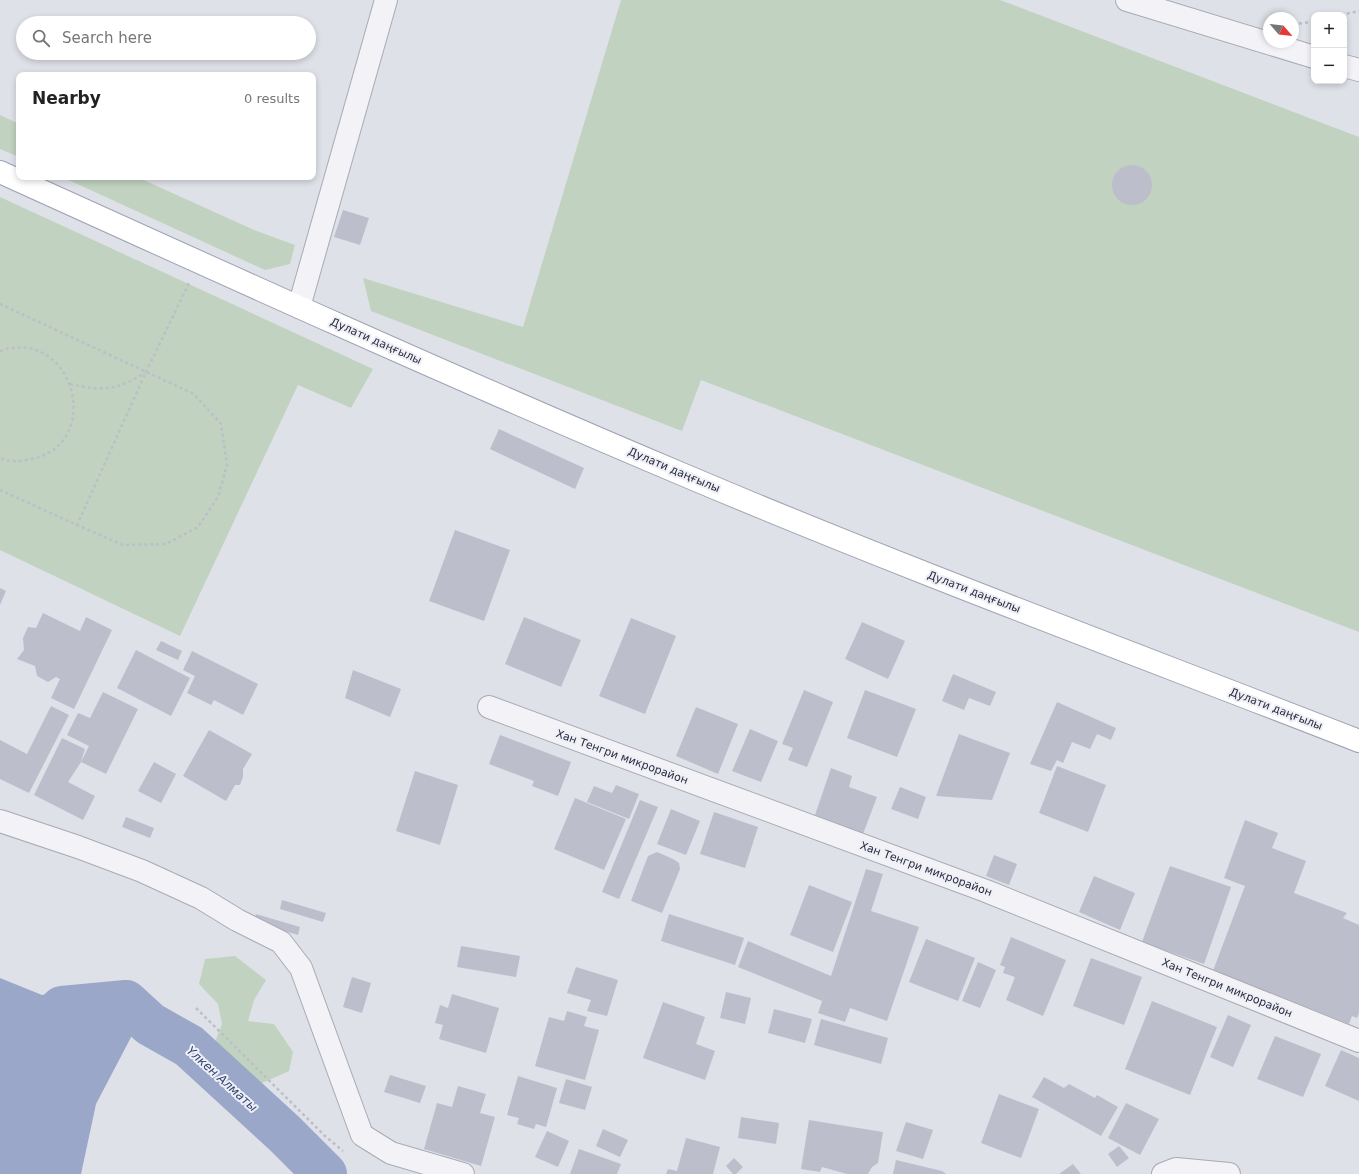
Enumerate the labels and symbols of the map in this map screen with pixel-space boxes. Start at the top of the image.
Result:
north arrow [1263,12,1299,48]
street label: Дулати даңғылы [328,315,424,367]
street label: Дулати даңғылы [626,445,722,495]
street label: Дулати даңғылы [926,568,1022,616]
street label: Дулати даңғылы [1228,685,1324,733]
street label: Хан Тенгри микрорайон [554,727,690,787]
street label: Хан Тенгри микрорайон [858,839,994,899]
street label: Хан Тенгри микрорайон [1160,956,1294,1020]
water label: Үлкен Алматы [184,1044,260,1114]

